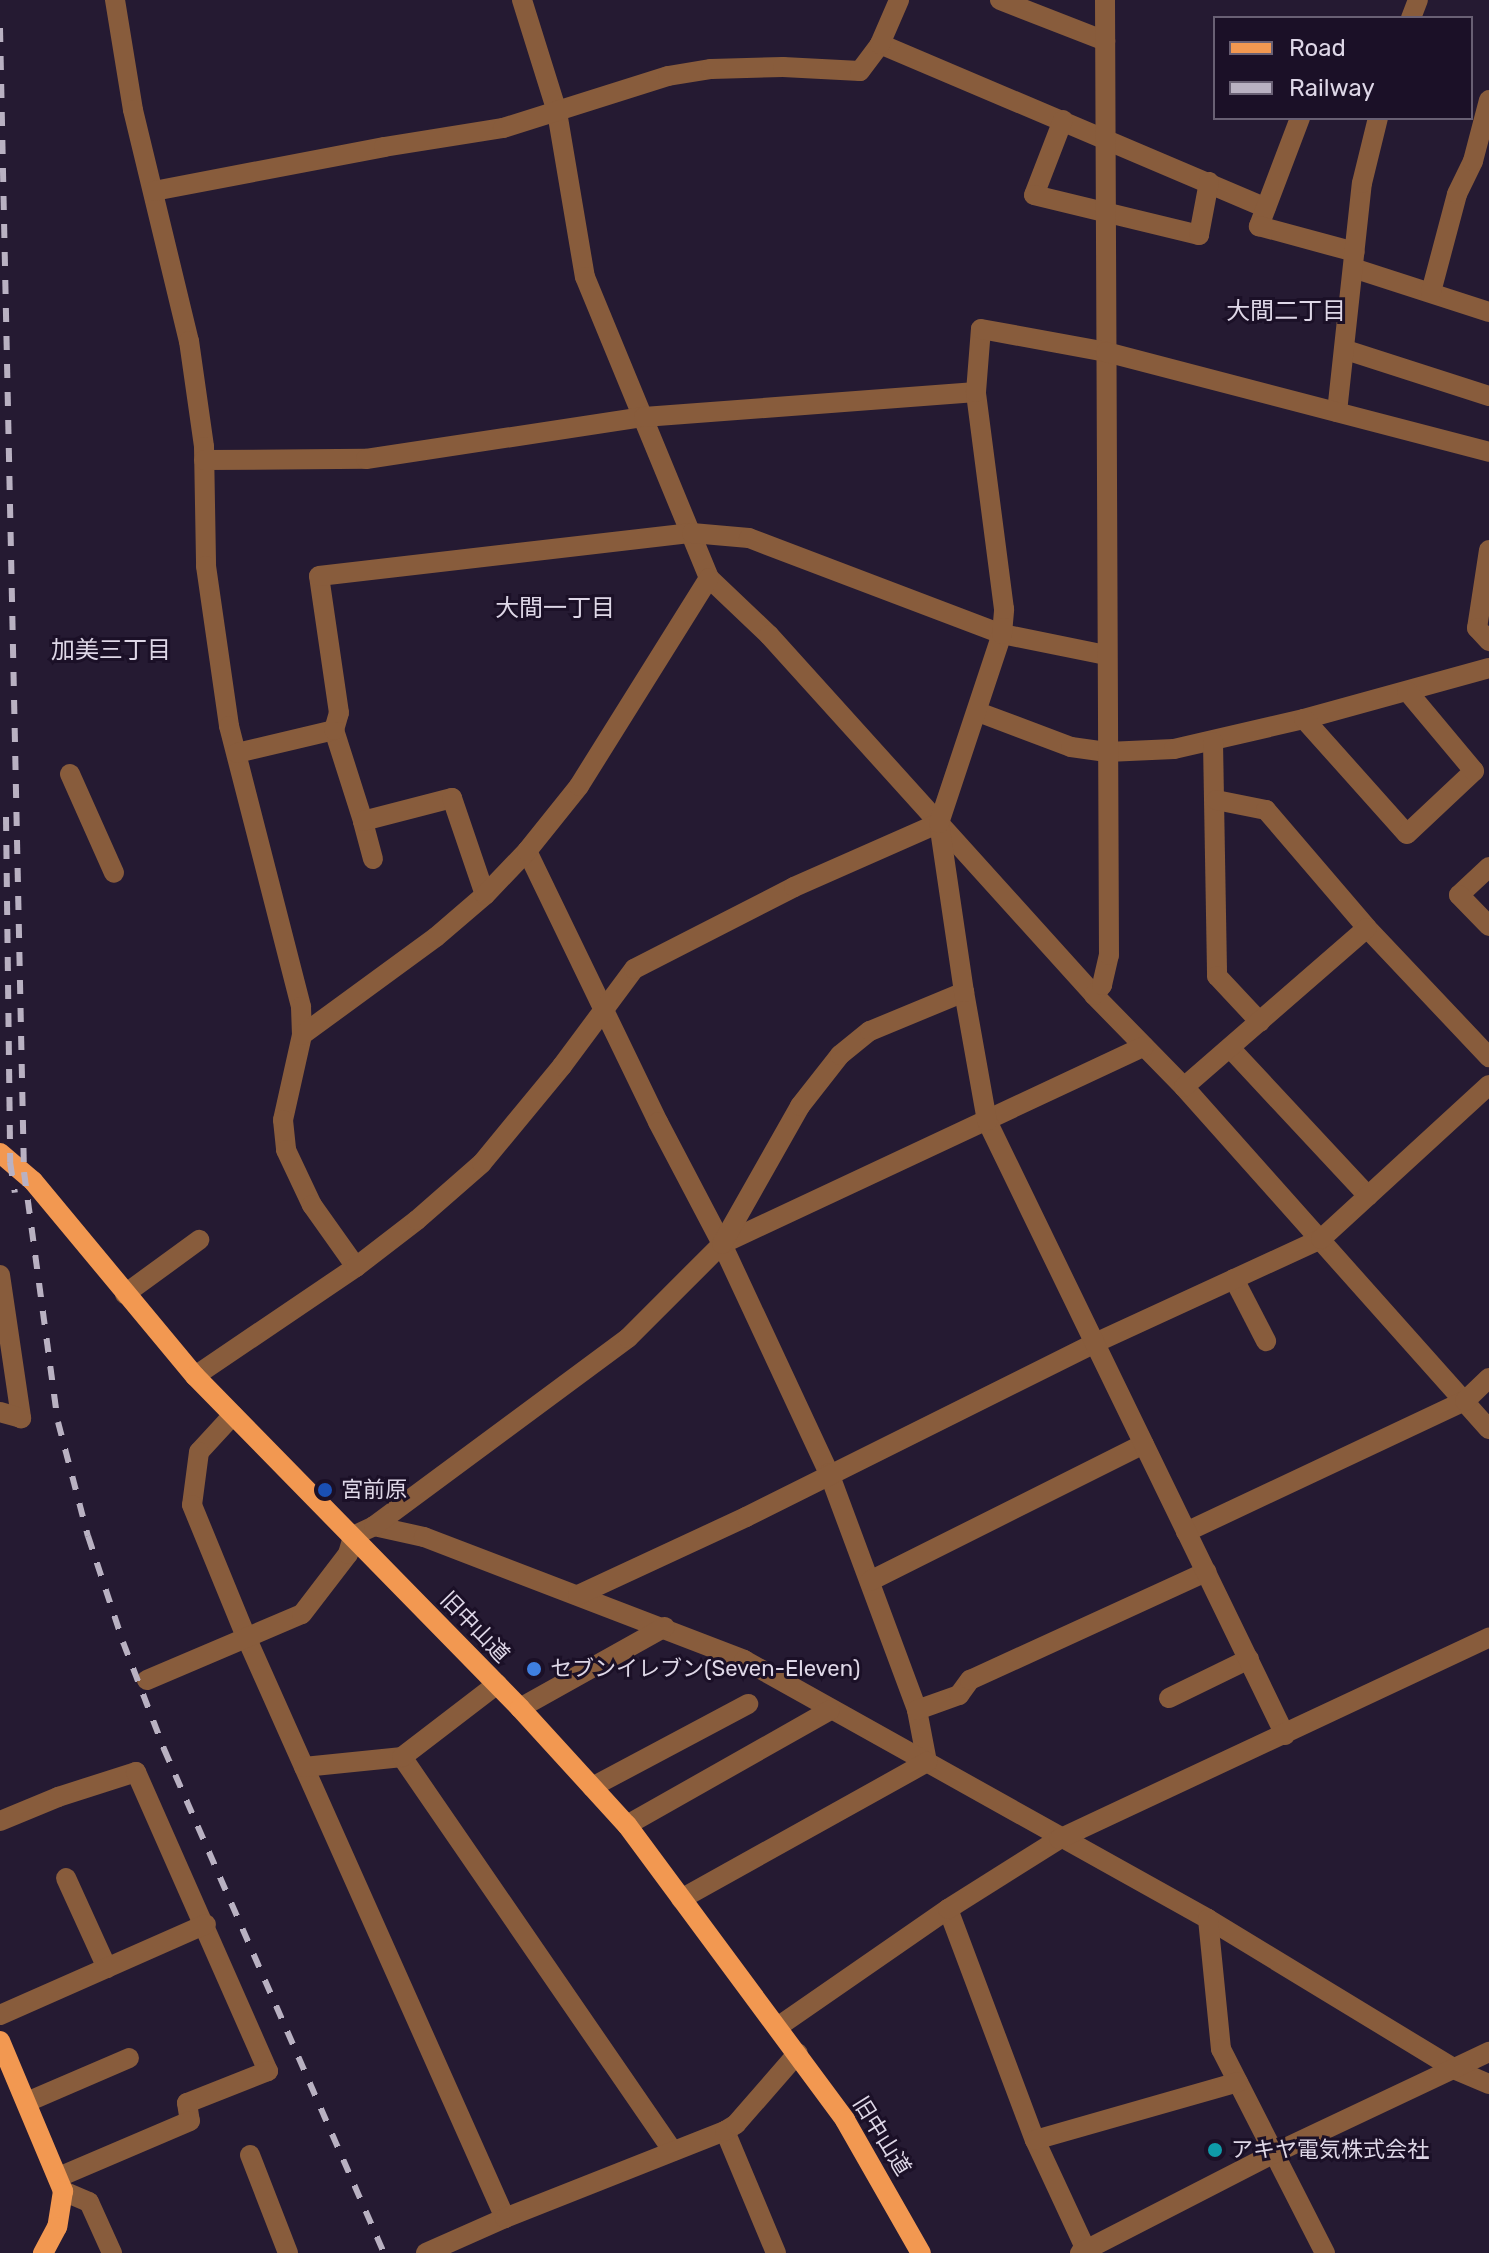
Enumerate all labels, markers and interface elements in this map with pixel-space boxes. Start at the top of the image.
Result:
legend [1213,16,1473,120]
text: Road [1289,34,1346,62]
text: Railway [1289,74,1375,102]
district label: 大間二丁目 [1226,298,1346,326]
district label: 大間一丁目 [495,595,615,623]
district label: 加美三丁目 [51,637,171,665]
place label: 宮前原 [341,1477,407,1503]
marker: 宮前原 [316,1481,334,1499]
street label: 旧中山道 [435,1586,515,1668]
place label: セブンイレブン(Seven-Eleven) [550,1656,859,1682]
marker: セブンイレブン(Seven-Eleven) [525,1660,543,1678]
street label: 旧中山道 [847,2092,917,2180]
place label: アキヤ電気株式会社 [1231,2137,1429,2163]
marker: アキヤ電気株式会社 [1206,2141,1224,2159]

